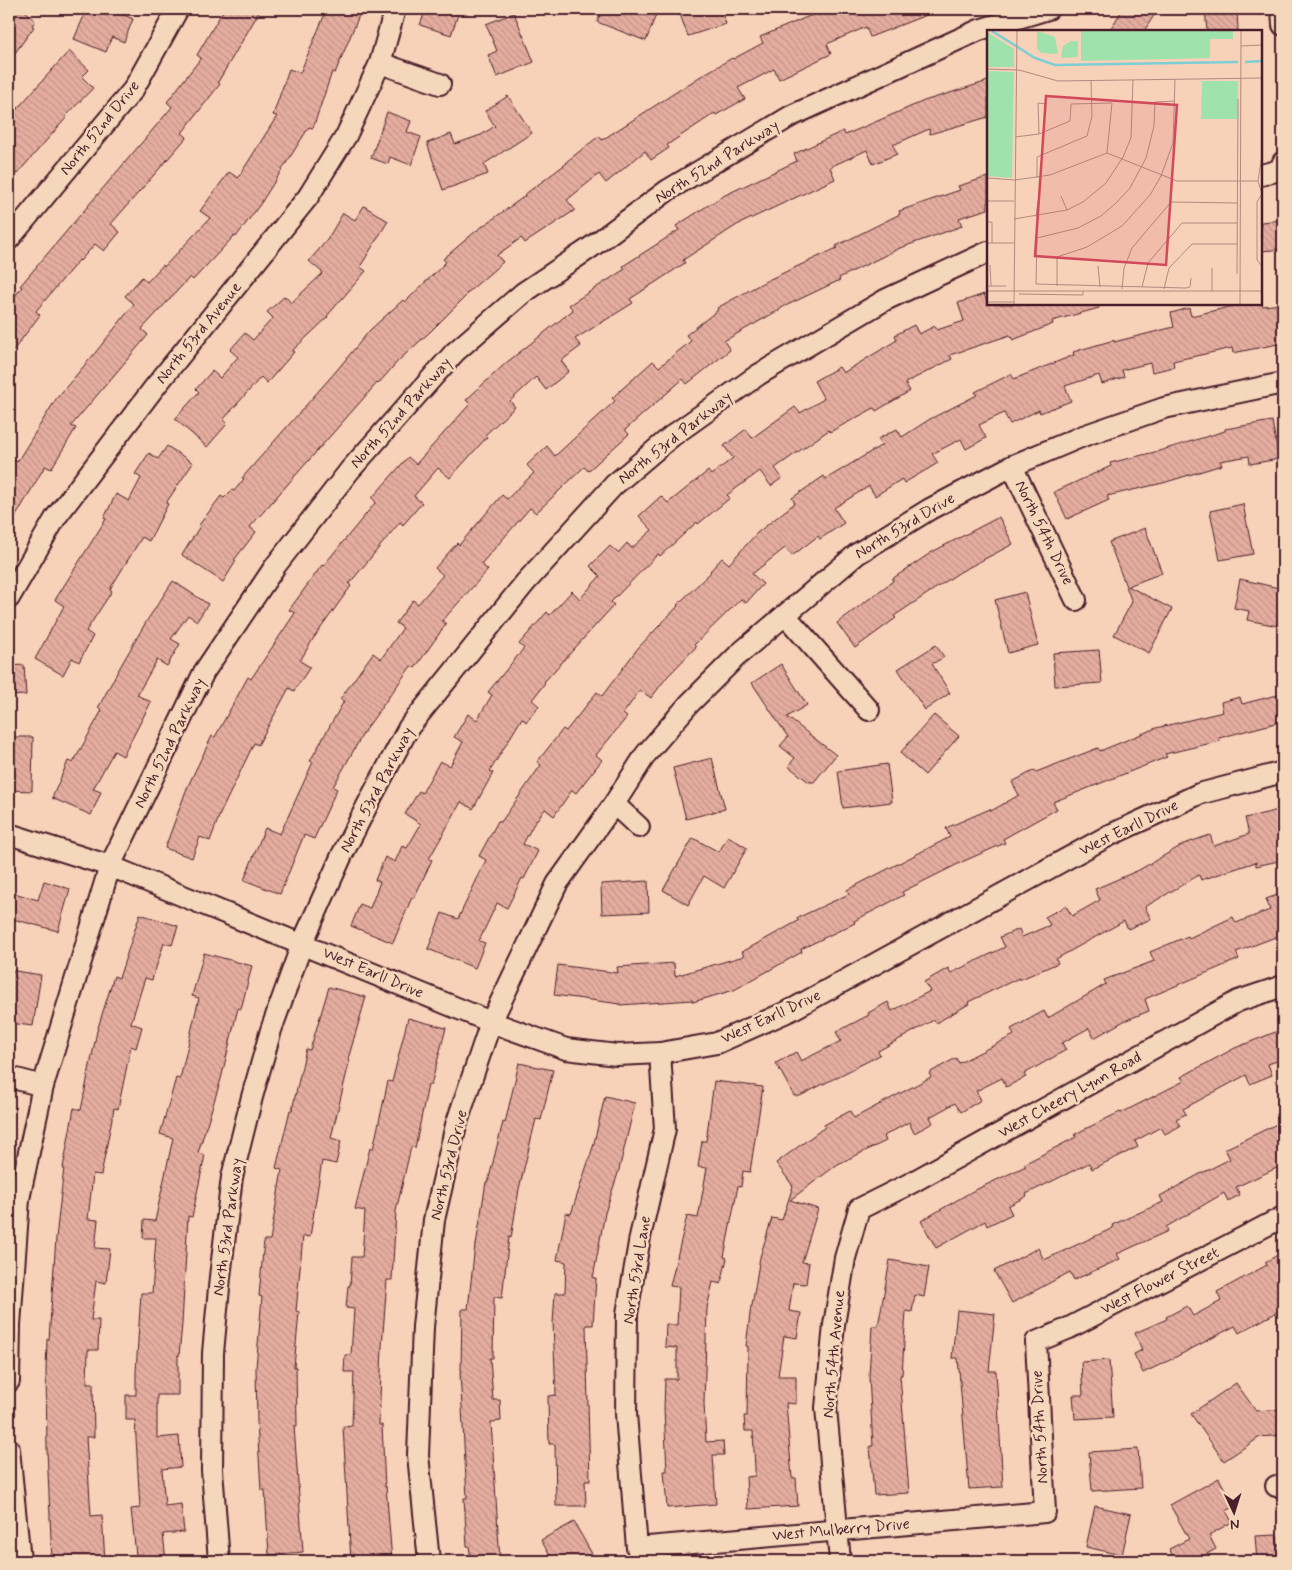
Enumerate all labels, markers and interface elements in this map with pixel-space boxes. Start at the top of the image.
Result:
inset map [987,30,1262,305]
street label: North 52nd Drive [55,76,145,180]
street label: North 52nd Parkway [651,115,783,209]
street label: North 53rd Avenue [151,277,247,388]
street label: North 52nd Parkway [346,353,456,473]
street label: North 53rd Parkway [614,387,736,489]
street label: North 54th Drive [1010,477,1078,589]
street label: North 53rd Drive [851,488,959,564]
street label: North 52nd Parkway [129,674,211,812]
street label: North 53rd Parkway [335,724,419,856]
street label: West Earll Drive [1076,795,1182,861]
street label: West Earll Drive [319,942,427,1004]
street label: West Earll Drive [718,985,824,1049]
street label: West Cheery Lynn Road [995,1047,1145,1143]
street label: North 53rd Drive [425,1108,473,1222]
street label: North 53rd Parkway [208,1157,248,1297]
street label: North 53rd Lane [618,1214,656,1326]
street label: West Flower Street [1097,1242,1223,1320]
street label: North 54th Avenue [818,1289,850,1419]
street label: North 54th Drive [1027,1370,1053,1484]
north arrow [1210,1488,1260,1538]
street label: West Mulberry Drive [771,1514,911,1546]
text: N [1230,1515,1240,1533]

